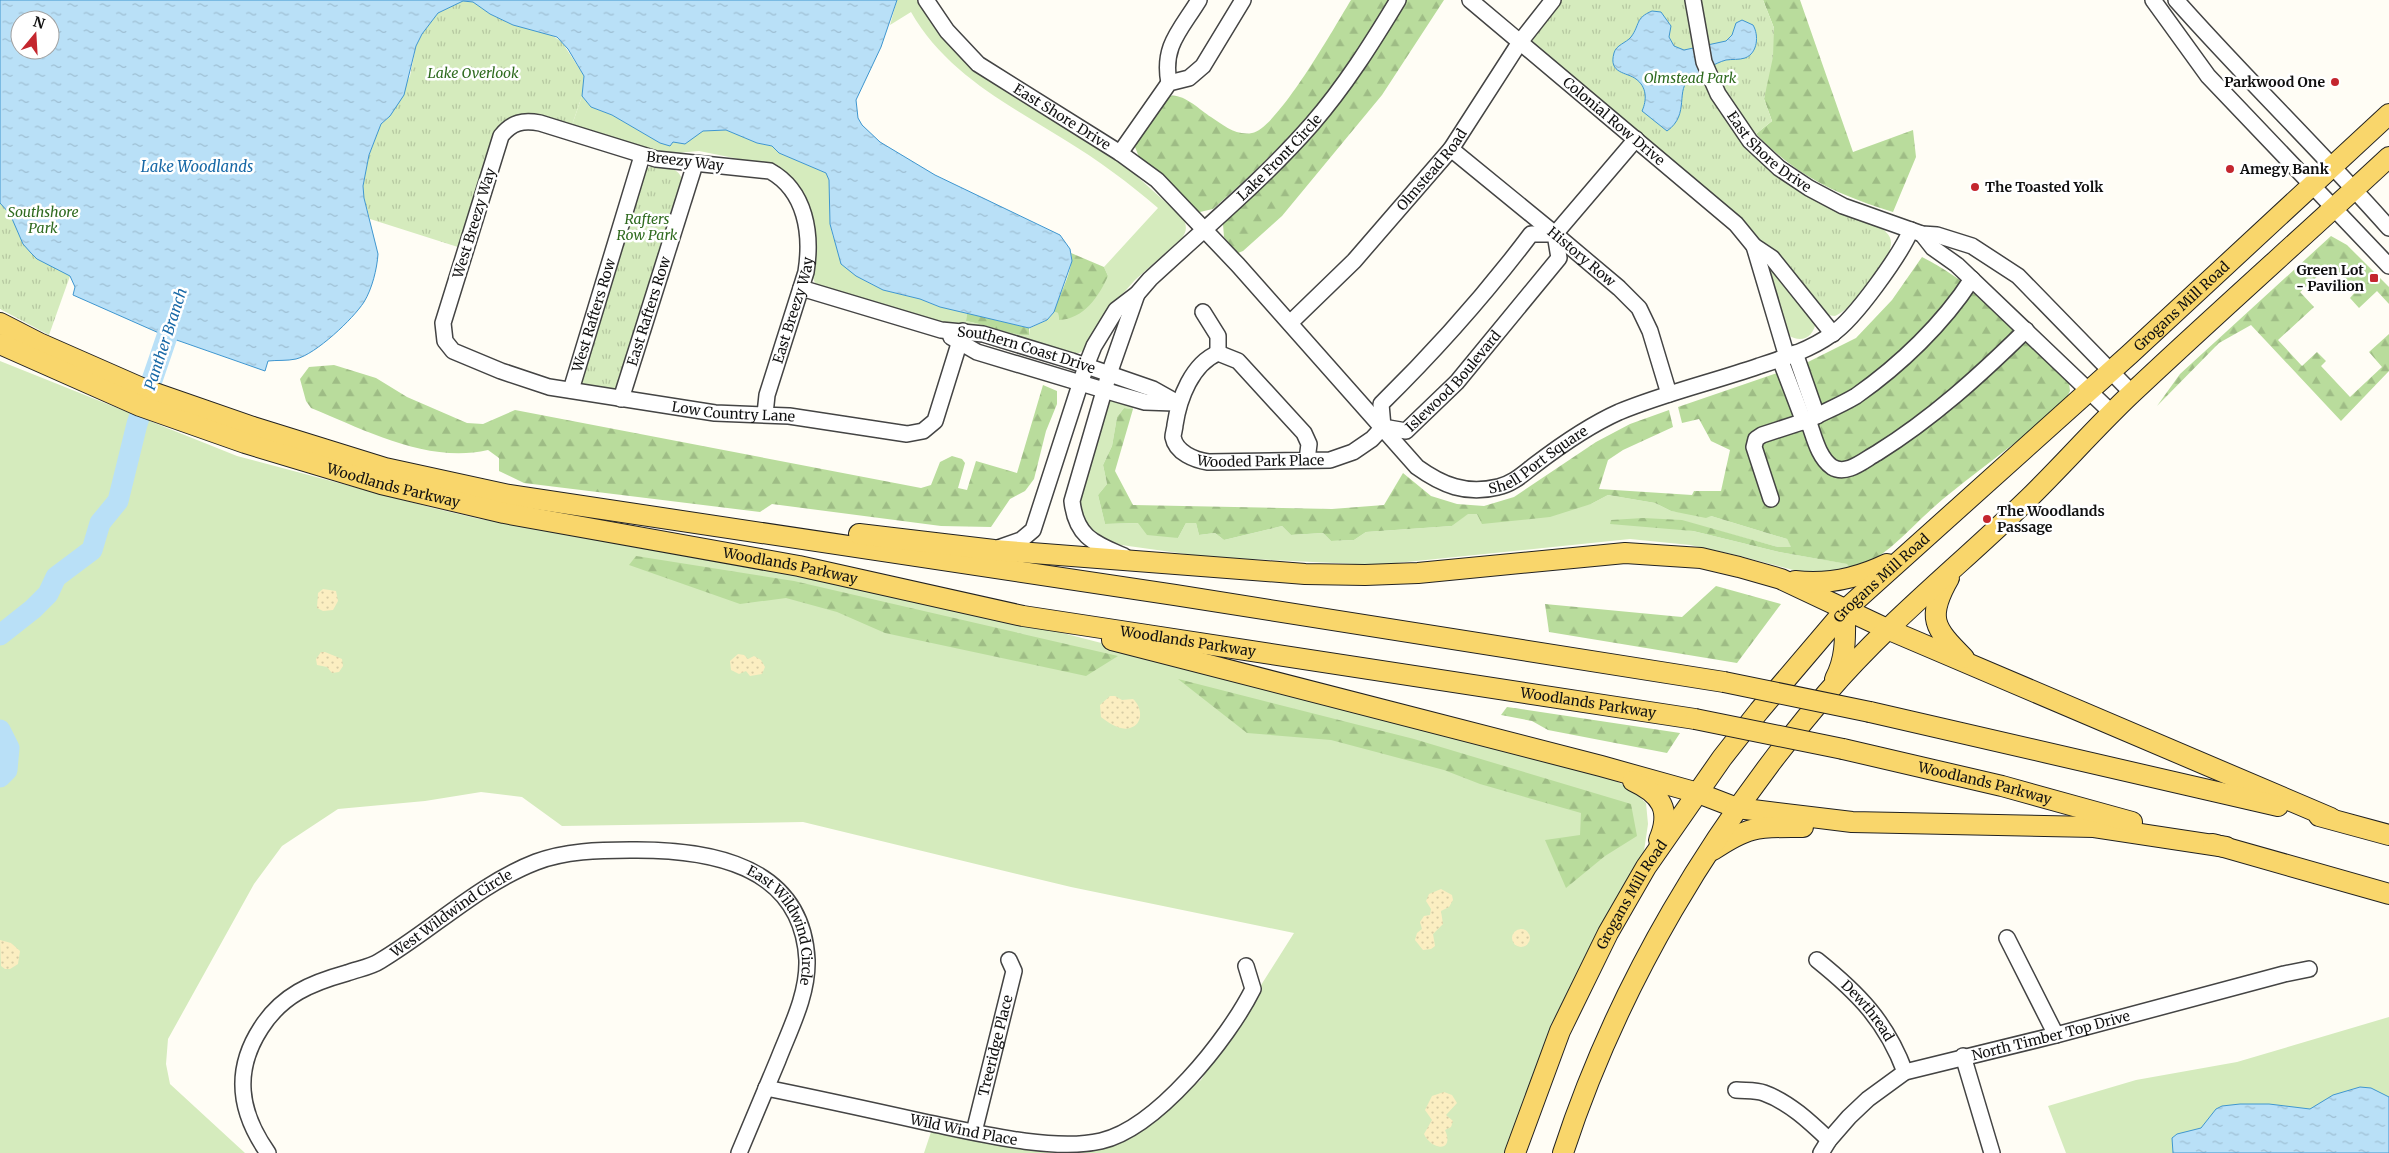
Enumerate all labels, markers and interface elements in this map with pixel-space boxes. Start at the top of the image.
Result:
north arrow [10,10,60,60]
text: N [31,12,47,33]
park label: Lake Overlook [427,64,519,82]
park label: Olmstead Park [1644,69,1737,87]
street label: Colonial Row Drive [1559,73,1669,169]
place label: Parkwood One [2224,73,2325,91]
marker: Parkwood One [2329,76,2341,88]
street label: East Shore Drive [1010,80,1114,154]
street label: East Shore Drive [1723,108,1815,196]
street label: Lake Front Circle [1233,110,1326,204]
street label: Olmstead Road [1393,125,1471,214]
street label: Breezy Way [645,147,726,175]
water label: Lake Woodlands [141,157,253,176]
place label: Amegy Bank [2239,160,2330,178]
marker: Amegy Bank [2224,163,2236,175]
street label: West Breezy Way [448,165,500,281]
place label: The Toasted Yolk [1985,178,2104,196]
marker: The Toasted Yolk [1969,181,1981,193]
park label: Southshore Park [7,203,79,237]
park label: Rafters Row Park [617,210,678,244]
street label: History Row [1544,223,1619,290]
street label: East Rafters Row [623,254,674,368]
street label: East Breezy Way [769,255,817,366]
street label: West Rafters Row [568,256,619,375]
street label: Grogans Mill Road [2130,257,2234,355]
place label: Green Lot - Pavilion [2296,261,2364,295]
marker: Green Lot - Pavilion [2368,272,2380,284]
water label: Panther Branch [140,285,191,392]
street label: Southern Coast Drive [956,323,1098,377]
street label: Islewood Boulevard [1402,326,1505,436]
street label: Low Country Lane [671,397,796,426]
street label: Shell Port Square [1487,422,1591,498]
street label: Wooded Park Place [1194,451,1324,472]
street label: Woodlands Parkway [324,459,463,512]
place label: The Woodlands Passage [1997,502,2105,536]
marker: The Woodlands Passage [1981,513,1993,525]
street label: Grogans Mill Road [1829,529,1934,626]
street label: Woodlands Parkway [720,543,860,588]
street label: Woodlands Parkway [1118,622,1258,661]
street label: Woodlands Parkway [1518,683,1658,722]
street label: Woodlands Parkway [1915,758,2055,809]
street label: Grogans Mill Road [1592,836,1671,952]
street label: East Wildwind Circle [744,861,816,987]
street label: West Wildwind Circle [386,866,515,962]
street label: Dewthread [1837,976,1898,1045]
street label: Treeridge Place [974,993,1017,1098]
street label: North Timber Top Drive [1970,1007,2132,1064]
street label: Wild Wind Place [907,1110,1018,1149]

